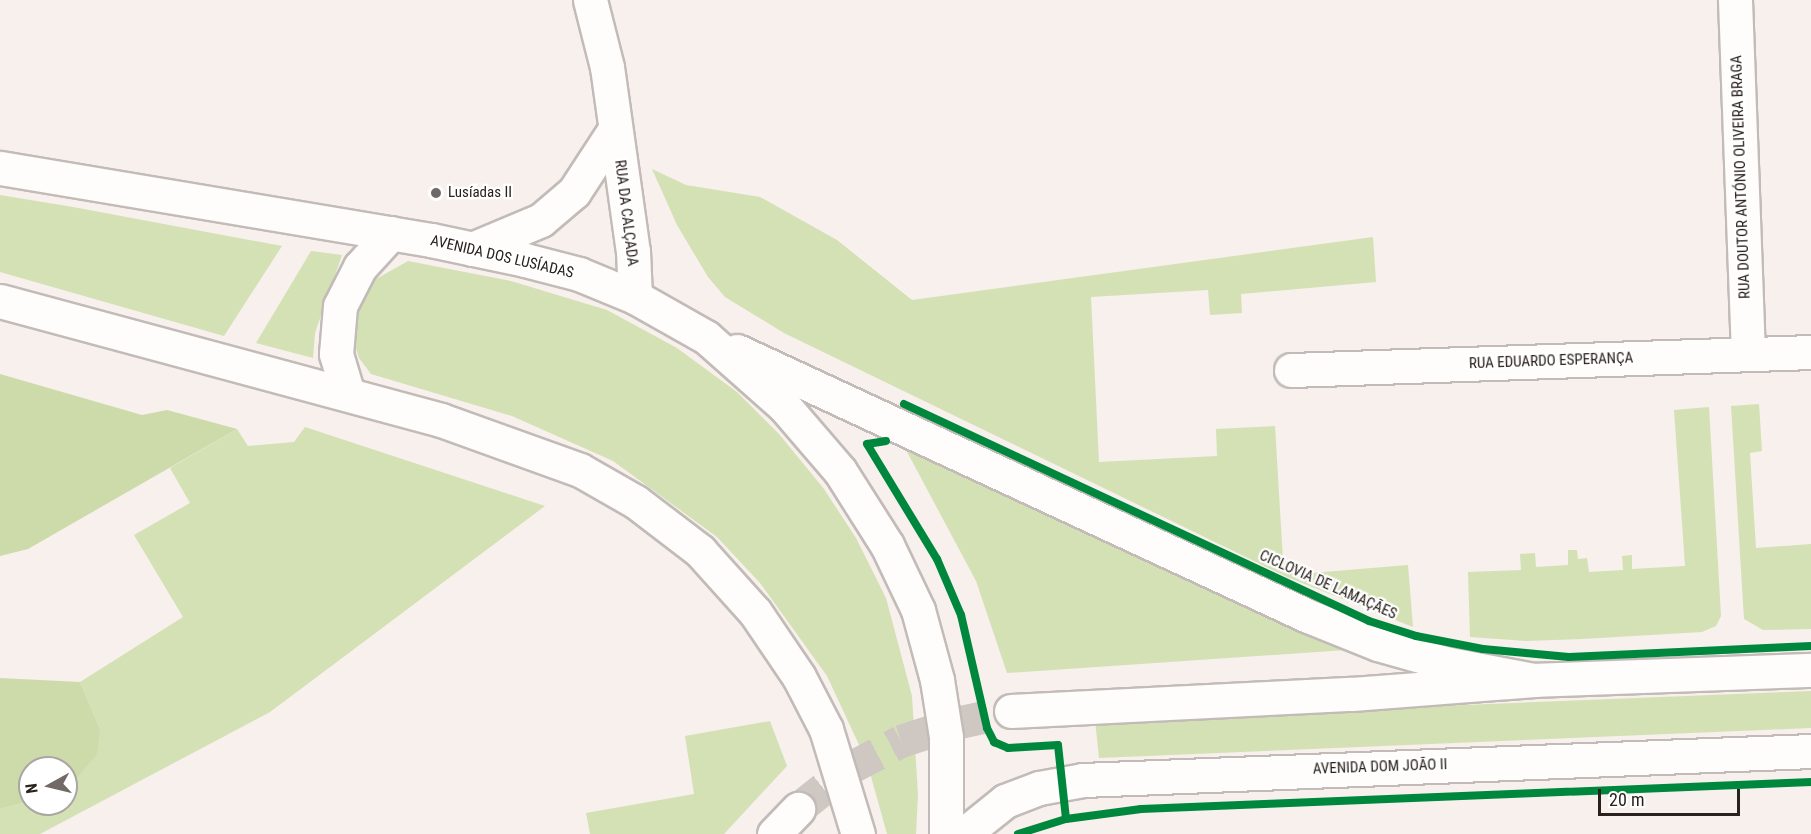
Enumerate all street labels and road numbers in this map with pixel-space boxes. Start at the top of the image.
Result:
street label: RUA DOUTOR ANTÓNIO OLIVEIRA BRAGA [1728,55,1754,299]
street label: RUA DA CALÇADA [611,159,641,267]
street label: AVENIDA DOS LUSÍADAS [429,232,575,282]
street label: RUA EDUARDO ESPERANÇA [1469,349,1633,373]
street label: CICLOVIA DE LAMAÇÃES [1257,547,1399,623]
street label: AVENIDA DOM JOÃO II [1313,756,1447,778]

